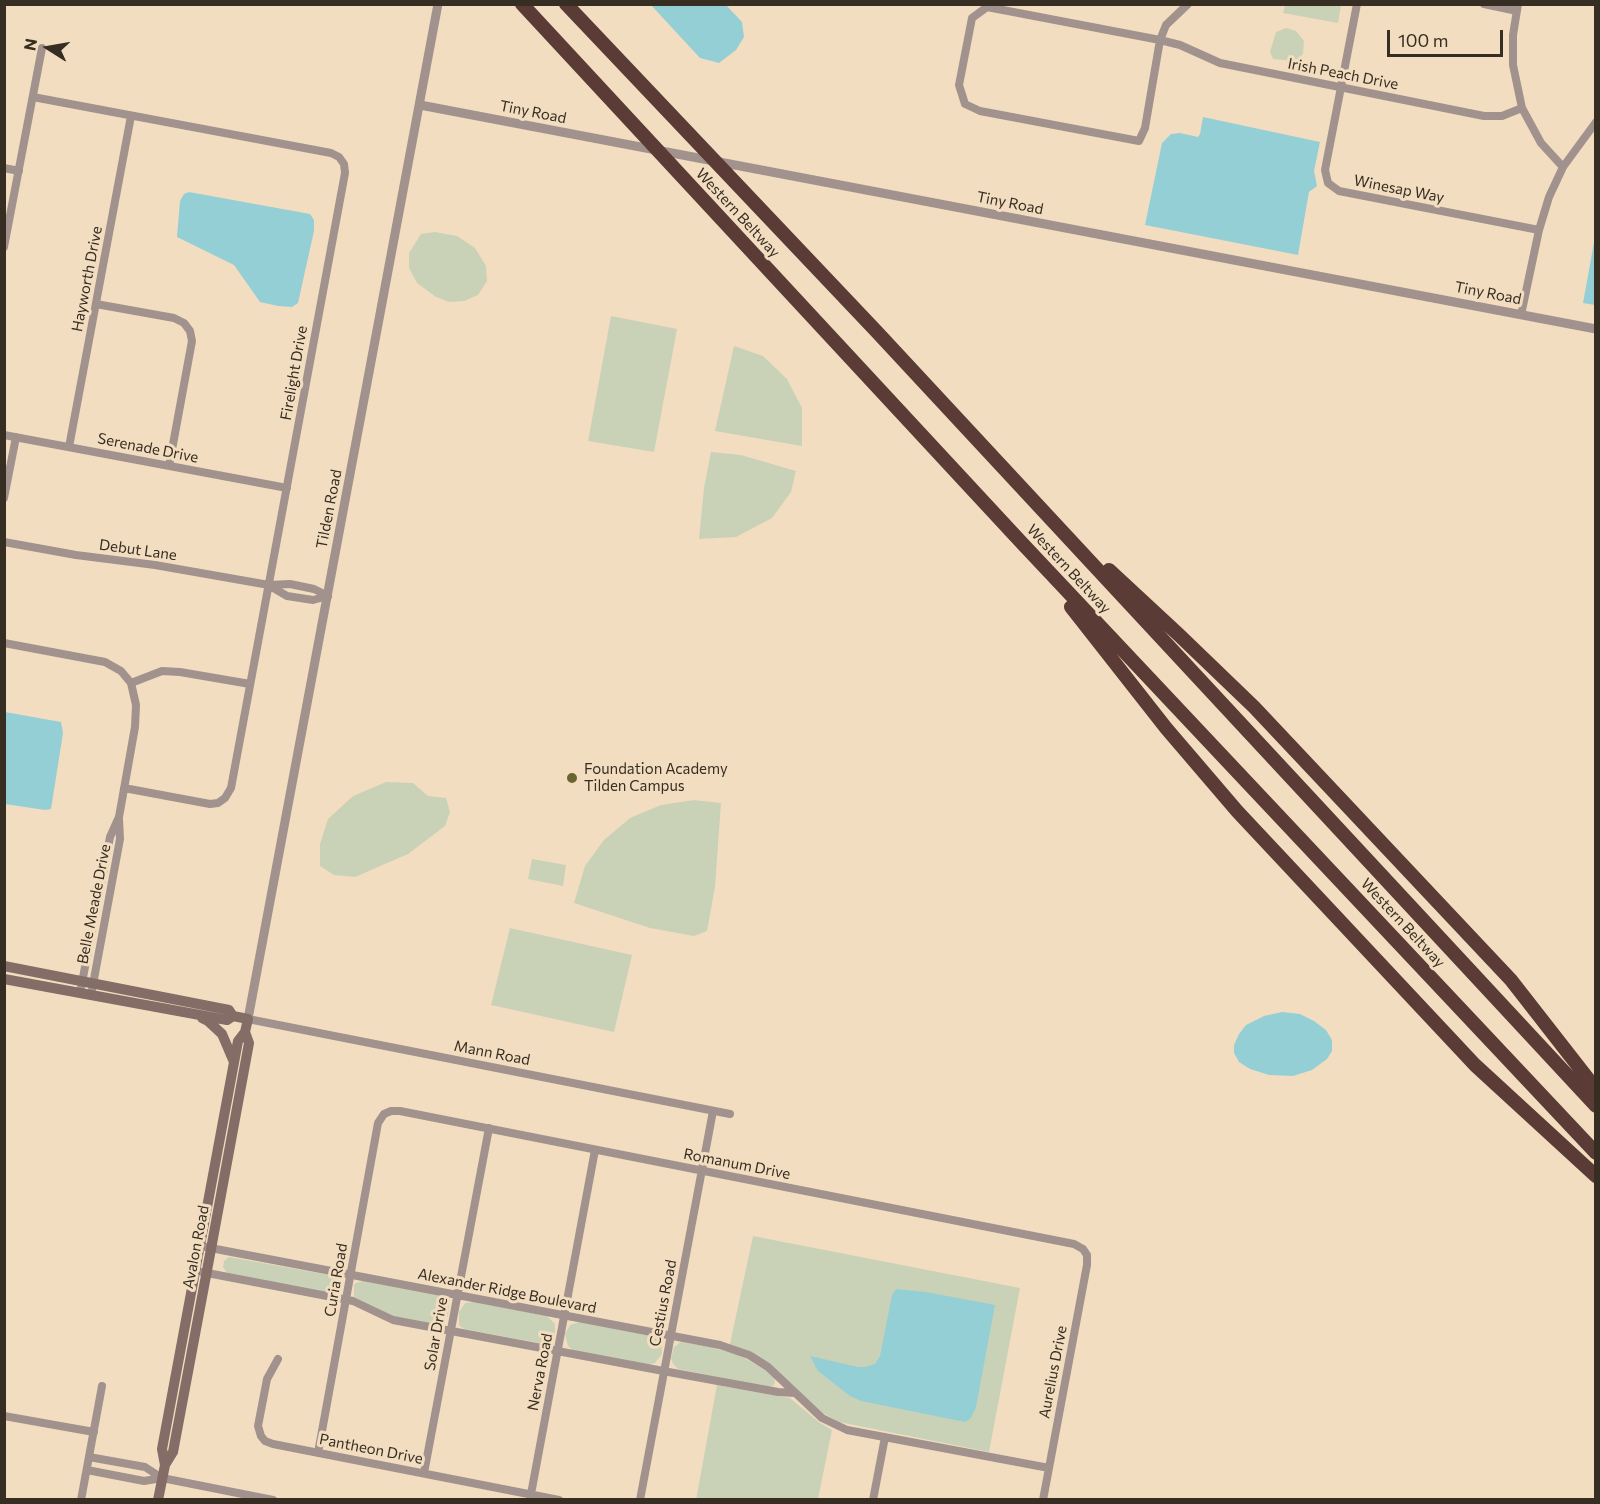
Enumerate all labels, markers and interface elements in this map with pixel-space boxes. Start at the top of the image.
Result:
north arrow [18,18,78,78]
scale bar [1390,18,1506,56]
text: 100 m [1398,29,1448,51]
text: N [19,37,40,52]
street label: Irish Peach Drive [1286,54,1400,94]
street label: Tiny Road [498,97,568,127]
street label: Western Beltway [692,165,784,261]
street label: Winesap Way [1352,171,1446,207]
street label: Tiny Road [975,188,1045,218]
street label: Hayworth Drive [68,225,106,333]
street label: Tiny Road [1453,278,1523,308]
street label: Firelight Drive [277,324,311,422]
street label: Serenade Drive [96,429,200,467]
street label: Tilden Road [312,468,346,550]
street label: Western Beltway [1023,521,1115,617]
street label: Debut Lane [98,536,178,564]
place label: Foundation Academy Tilden Campus [584,760,728,795]
marker: Foundation Academy Tilden Campus [565,771,579,785]
street label: Belle Meade Drive [74,843,114,965]
street label: Western Beltway [1357,875,1449,971]
street label: Mann Road [452,1037,532,1069]
street label: Romanum Drive [682,1145,792,1183]
street label: Avalon Road [179,1204,213,1290]
street label: Curia Road [321,1242,351,1318]
street label: Cestius Road [646,1258,680,1348]
street label: Alexander Ridge Boulevard [416,1265,598,1317]
street label: Solar Drive [421,1296,451,1372]
street label: Aurelius Drive [1035,1324,1071,1420]
street label: Nerva Road [524,1332,556,1412]
street label: Pantheon Drive [318,1430,424,1468]

